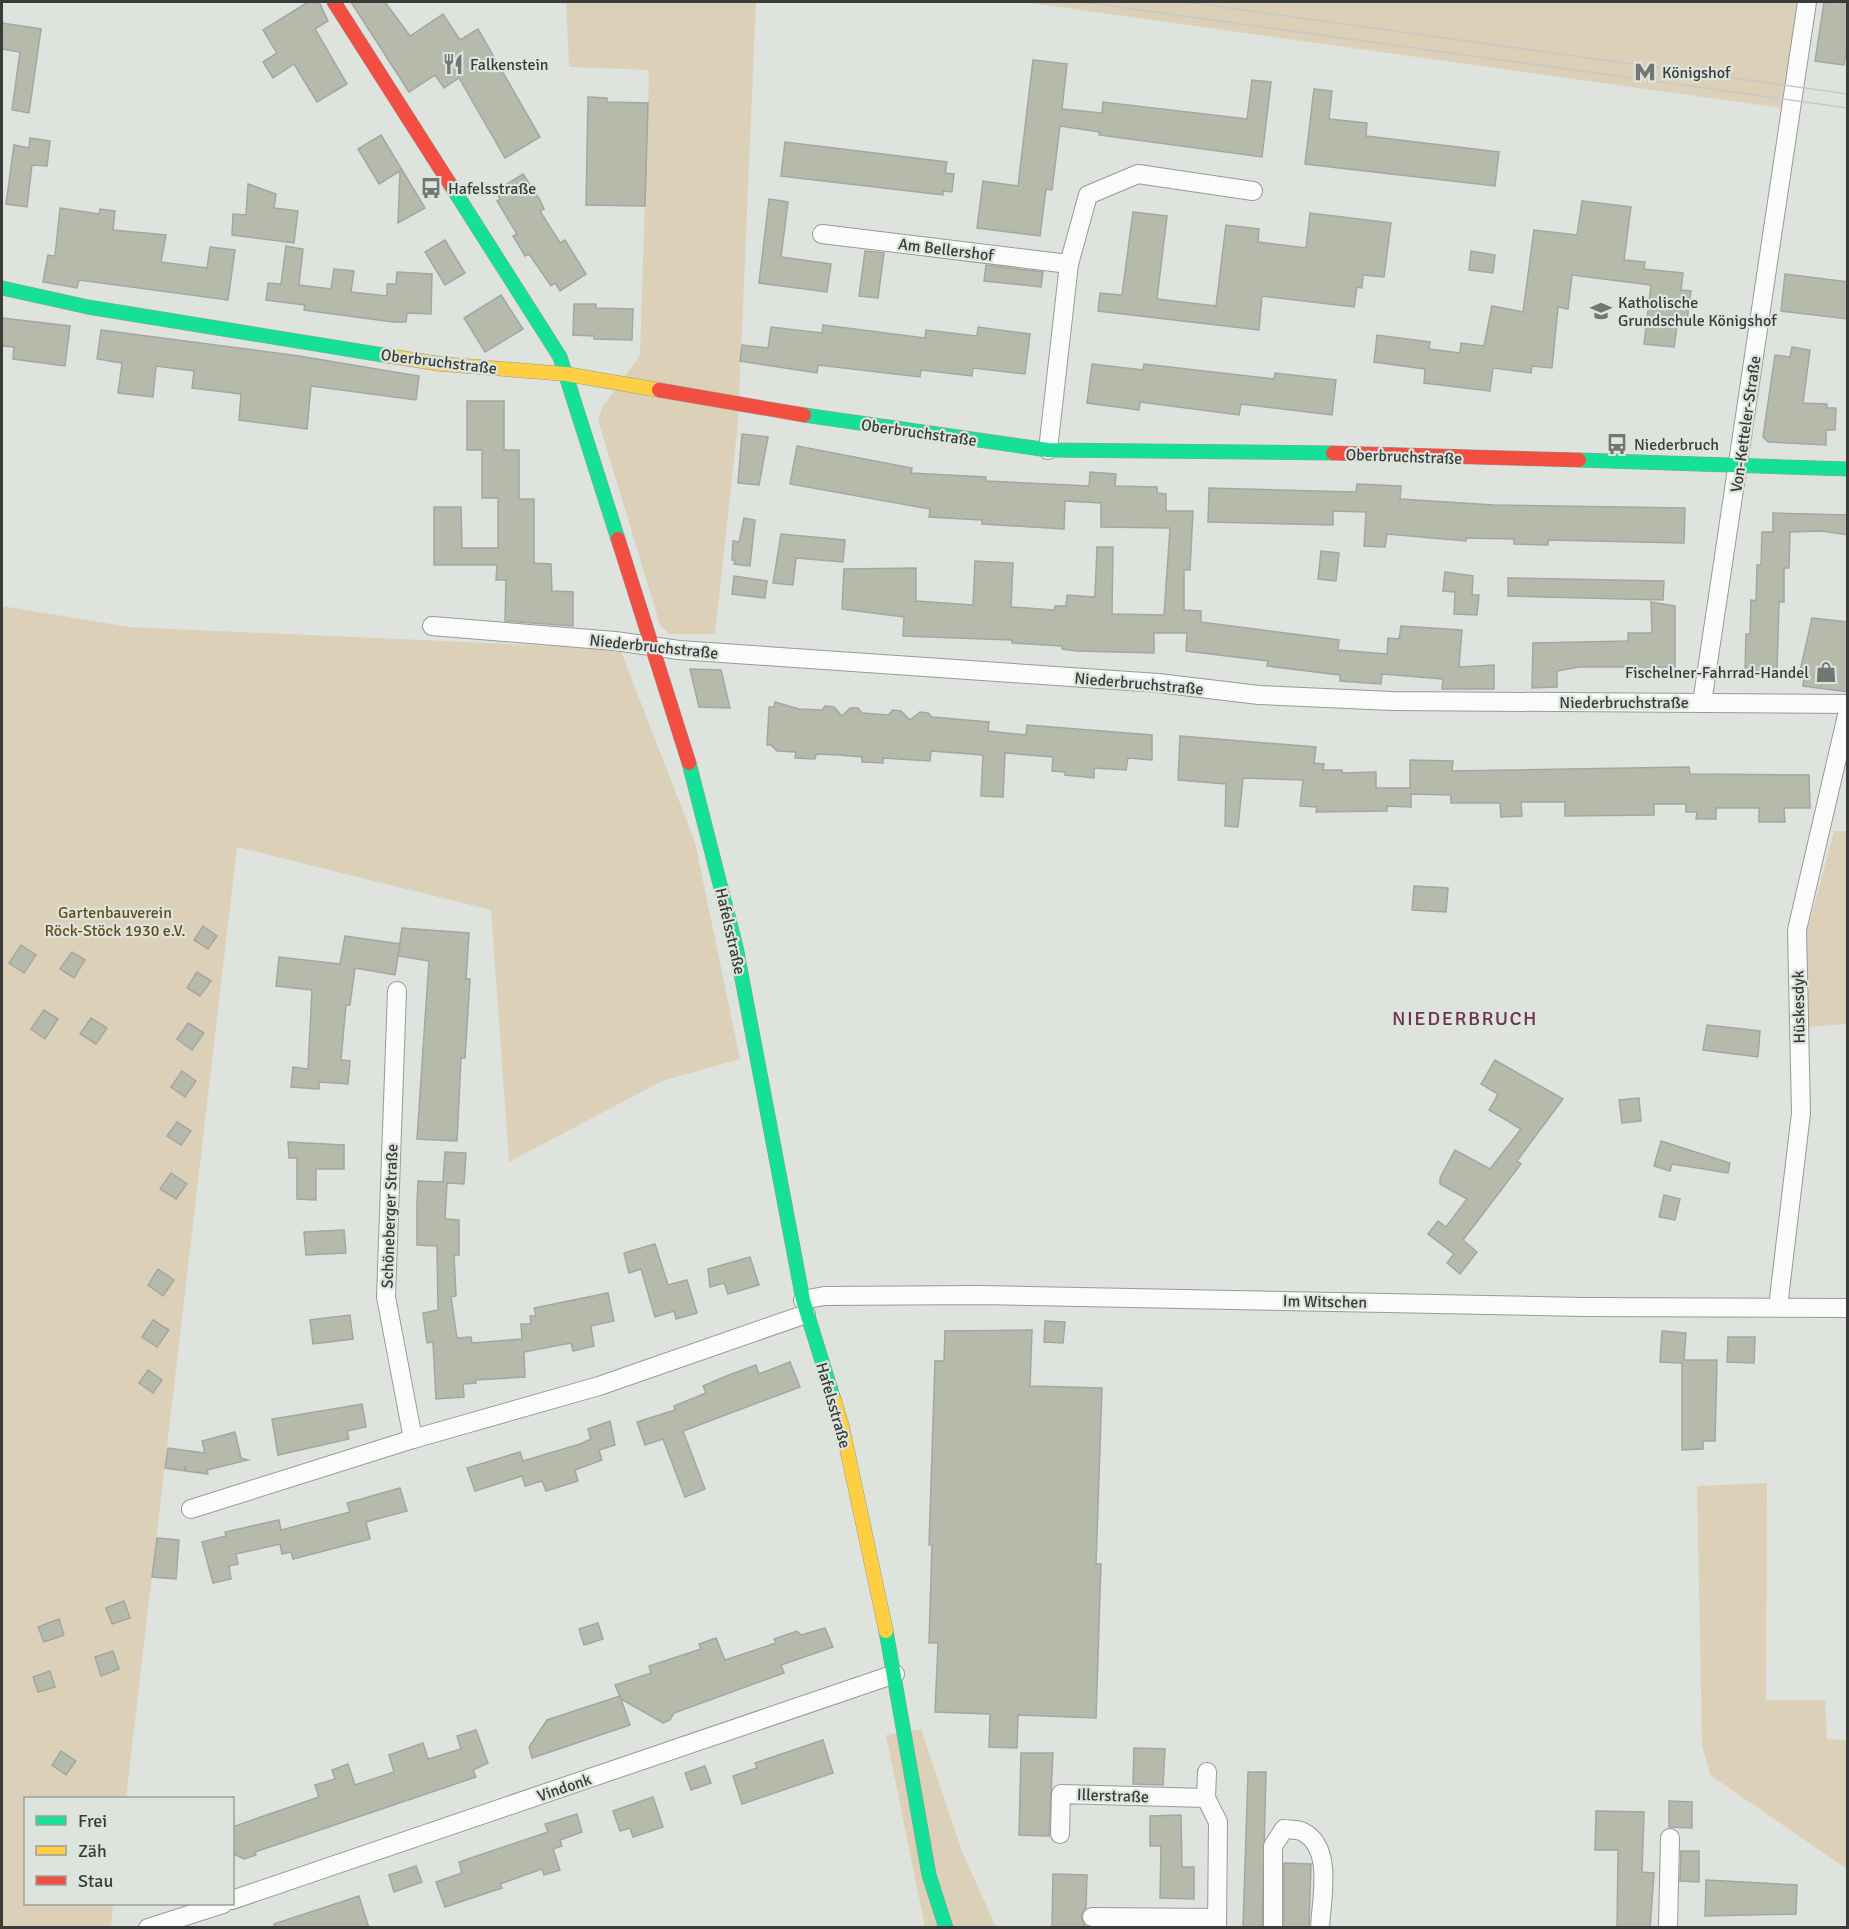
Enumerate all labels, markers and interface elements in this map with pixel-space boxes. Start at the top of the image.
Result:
restaurant icon: Falkenstein [441,52,465,76]
place label: Falkenstein [470,55,549,75]
metro station icon: Königshof [1633,60,1657,84]
place label: Königshof [1662,63,1731,83]
bus stop icon: Hafelsstraße [419,176,443,200]
place label: Hafelsstraße [448,179,536,199]
street label: Am Bellershof [897,234,995,266]
place label: Katholische Grundschule Königshof [1618,293,1777,331]
school or university icon: Katholische Grundschule Königshof [1589,299,1613,323]
street label: Oberbruchstraße [380,345,498,379]
street label: Von-Ketteler-Straße [1726,355,1765,494]
street label: Oberbruchstraße [860,415,978,451]
bus stop icon: Niederbruch [1605,432,1629,456]
place label: Niederbruch [1634,435,1719,455]
street label: Oberbruchstraße [1345,445,1463,469]
street label: Niederbruchstraße [588,630,719,664]
shop icon: Fischelner-Fahrrad-Handel [1814,660,1838,684]
place label: Fischelner-Fahrrad-Handel [1625,663,1809,683]
street label: Niederbruchstraße [1074,668,1204,700]
street label: Niederbruchstraße [1559,693,1689,713]
street label: Hafelsstraße [710,886,750,977]
park label: Gartenbauverein Röck-Stöck 1930 e.V. [44,903,186,941]
street label: Hüskesdyk [1788,970,1810,1044]
district label: NIEDERBRUCH [1392,1006,1538,1031]
street label: Schöneberger Straße [377,1143,403,1289]
street label: Im Witschen [1283,1291,1367,1313]
street label: Hafelsstraße [811,1360,855,1450]
street label: Vindonk [535,1769,594,1806]
street label: Illerstraße [1077,1785,1149,1807]
legend [24,1797,234,1905]
text: Frei [78,1810,107,1832]
text: Zäh [78,1840,107,1862]
text: Stau [78,1870,113,1892]

